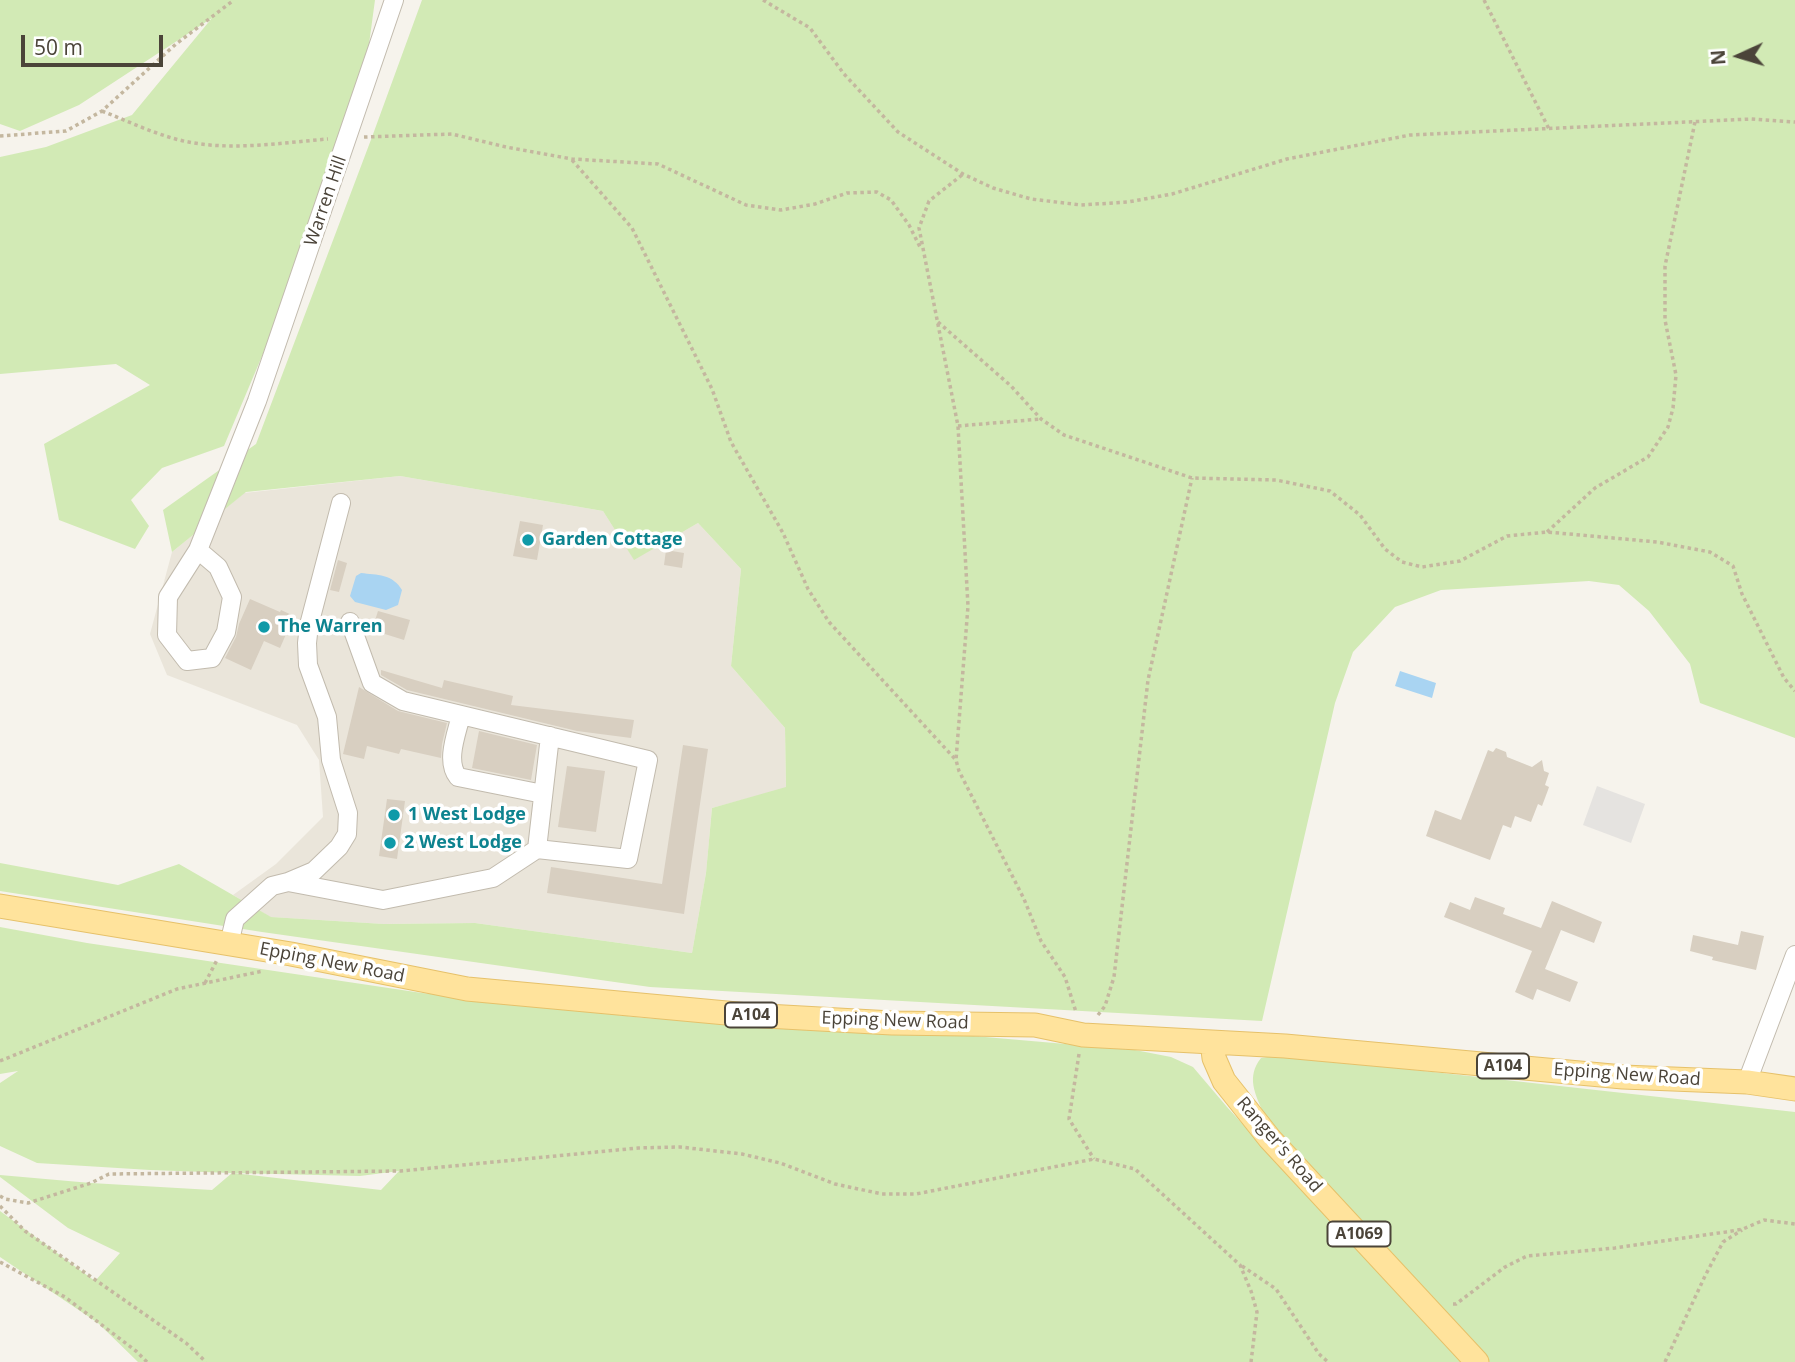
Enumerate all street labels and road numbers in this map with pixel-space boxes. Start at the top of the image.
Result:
street label: Warren Hill [300,153,352,249]
street label: Epping New Road [258,938,406,988]
road number: A104 [725,1002,777,1028]
street label: Epping New Road [821,1008,969,1034]
road number: A104 [1477,1054,1529,1078]
street label: Epping New Road [1553,1059,1701,1091]
street label: Ranger's Road [1232,1093,1326,1197]
road number: A1069 [1328,1222,1390,1246]

